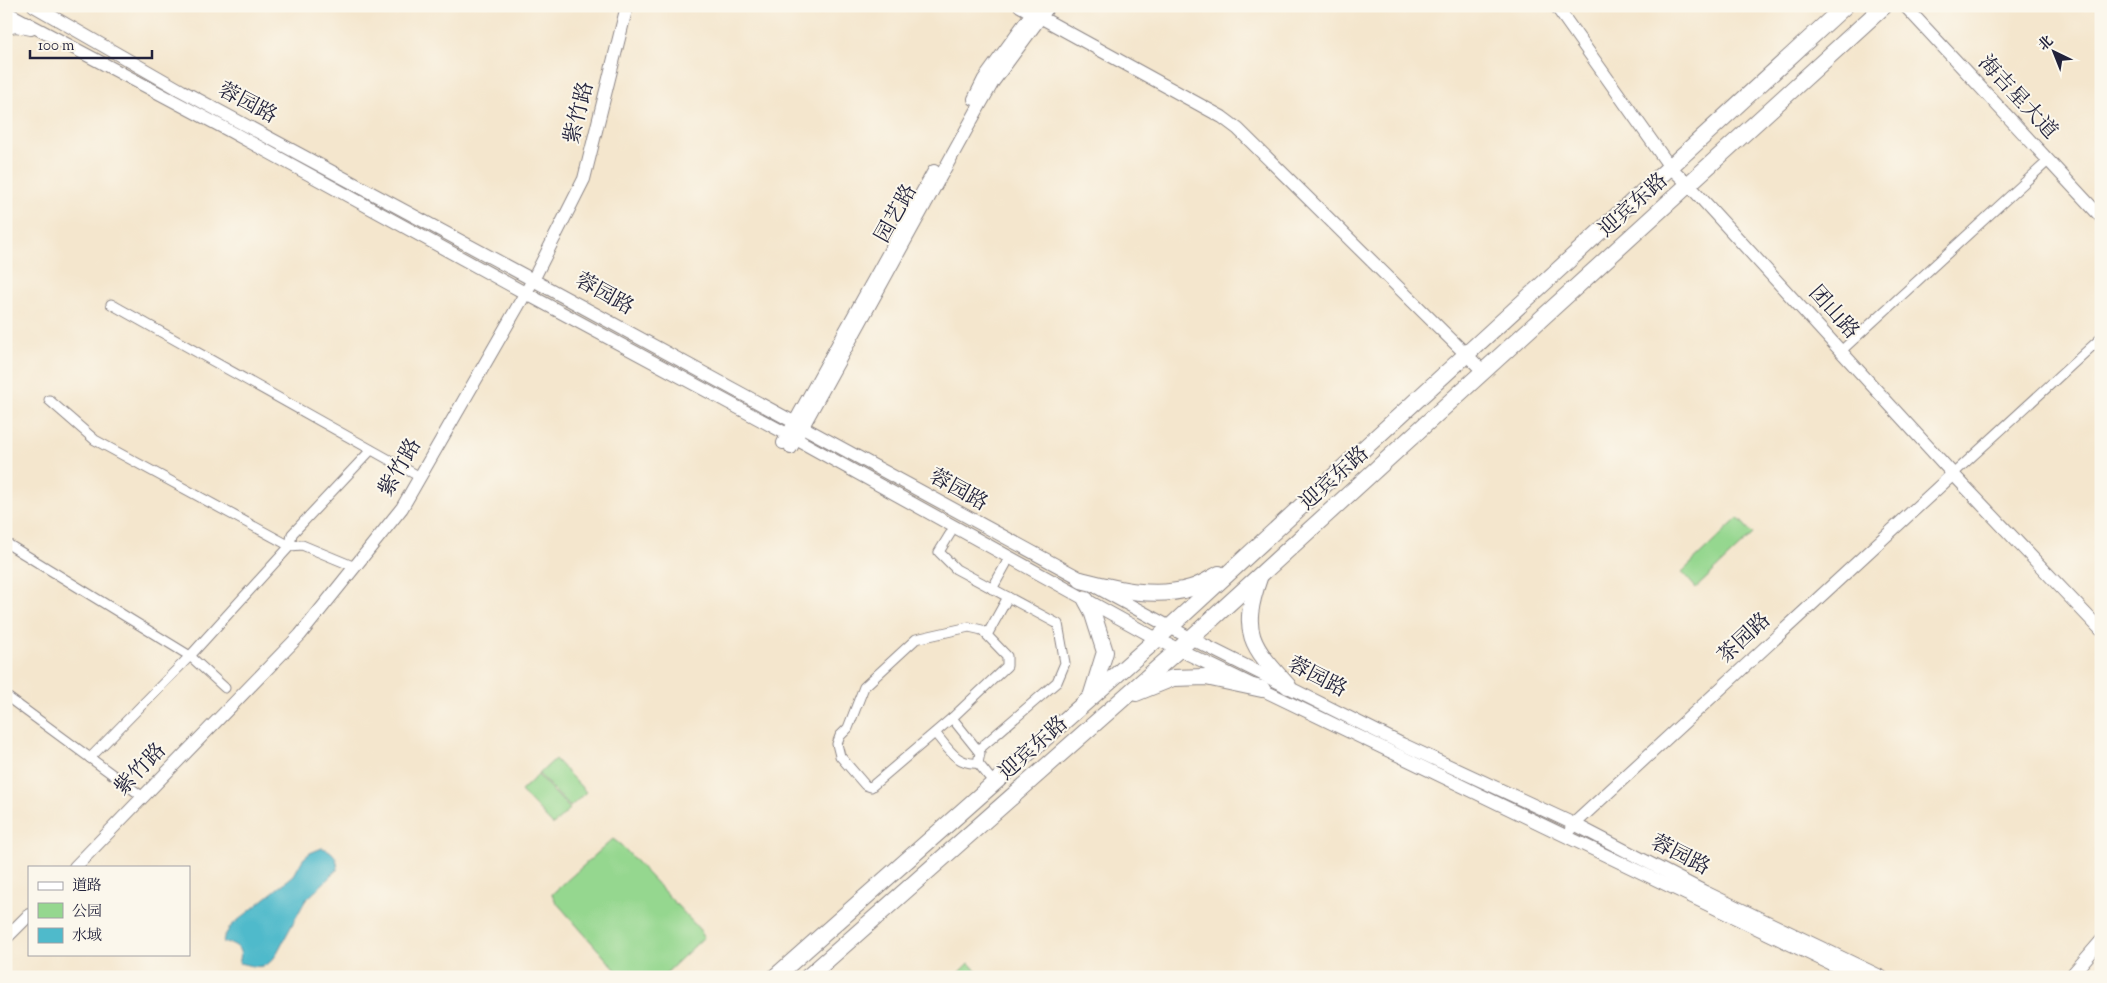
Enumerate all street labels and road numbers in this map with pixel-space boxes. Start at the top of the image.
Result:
street label: 海吉星大道 [1970,49,2064,147]
street label: 蓉园路 [212,76,282,132]
street label: 紫竹路 [558,79,602,147]
street label: 迎宾东路 [1593,167,1675,245]
street label: 园艺路 [869,179,925,249]
street label: 蓉园路 [569,267,639,323]
street label: 团山路 [1801,280,1865,346]
street label: 紫竹路 [372,433,430,503]
street label: 迎宾东路 [1294,440,1376,518]
street label: 蓉园路 [923,463,993,519]
street label: 茶园路 [1712,607,1778,671]
street label: 蓉园路 [1282,650,1352,706]
street label: 迎宾东路 [993,710,1075,788]
street label: 紫竹路 [108,737,174,803]
street label: 蓉园路 [1645,828,1715,884]

